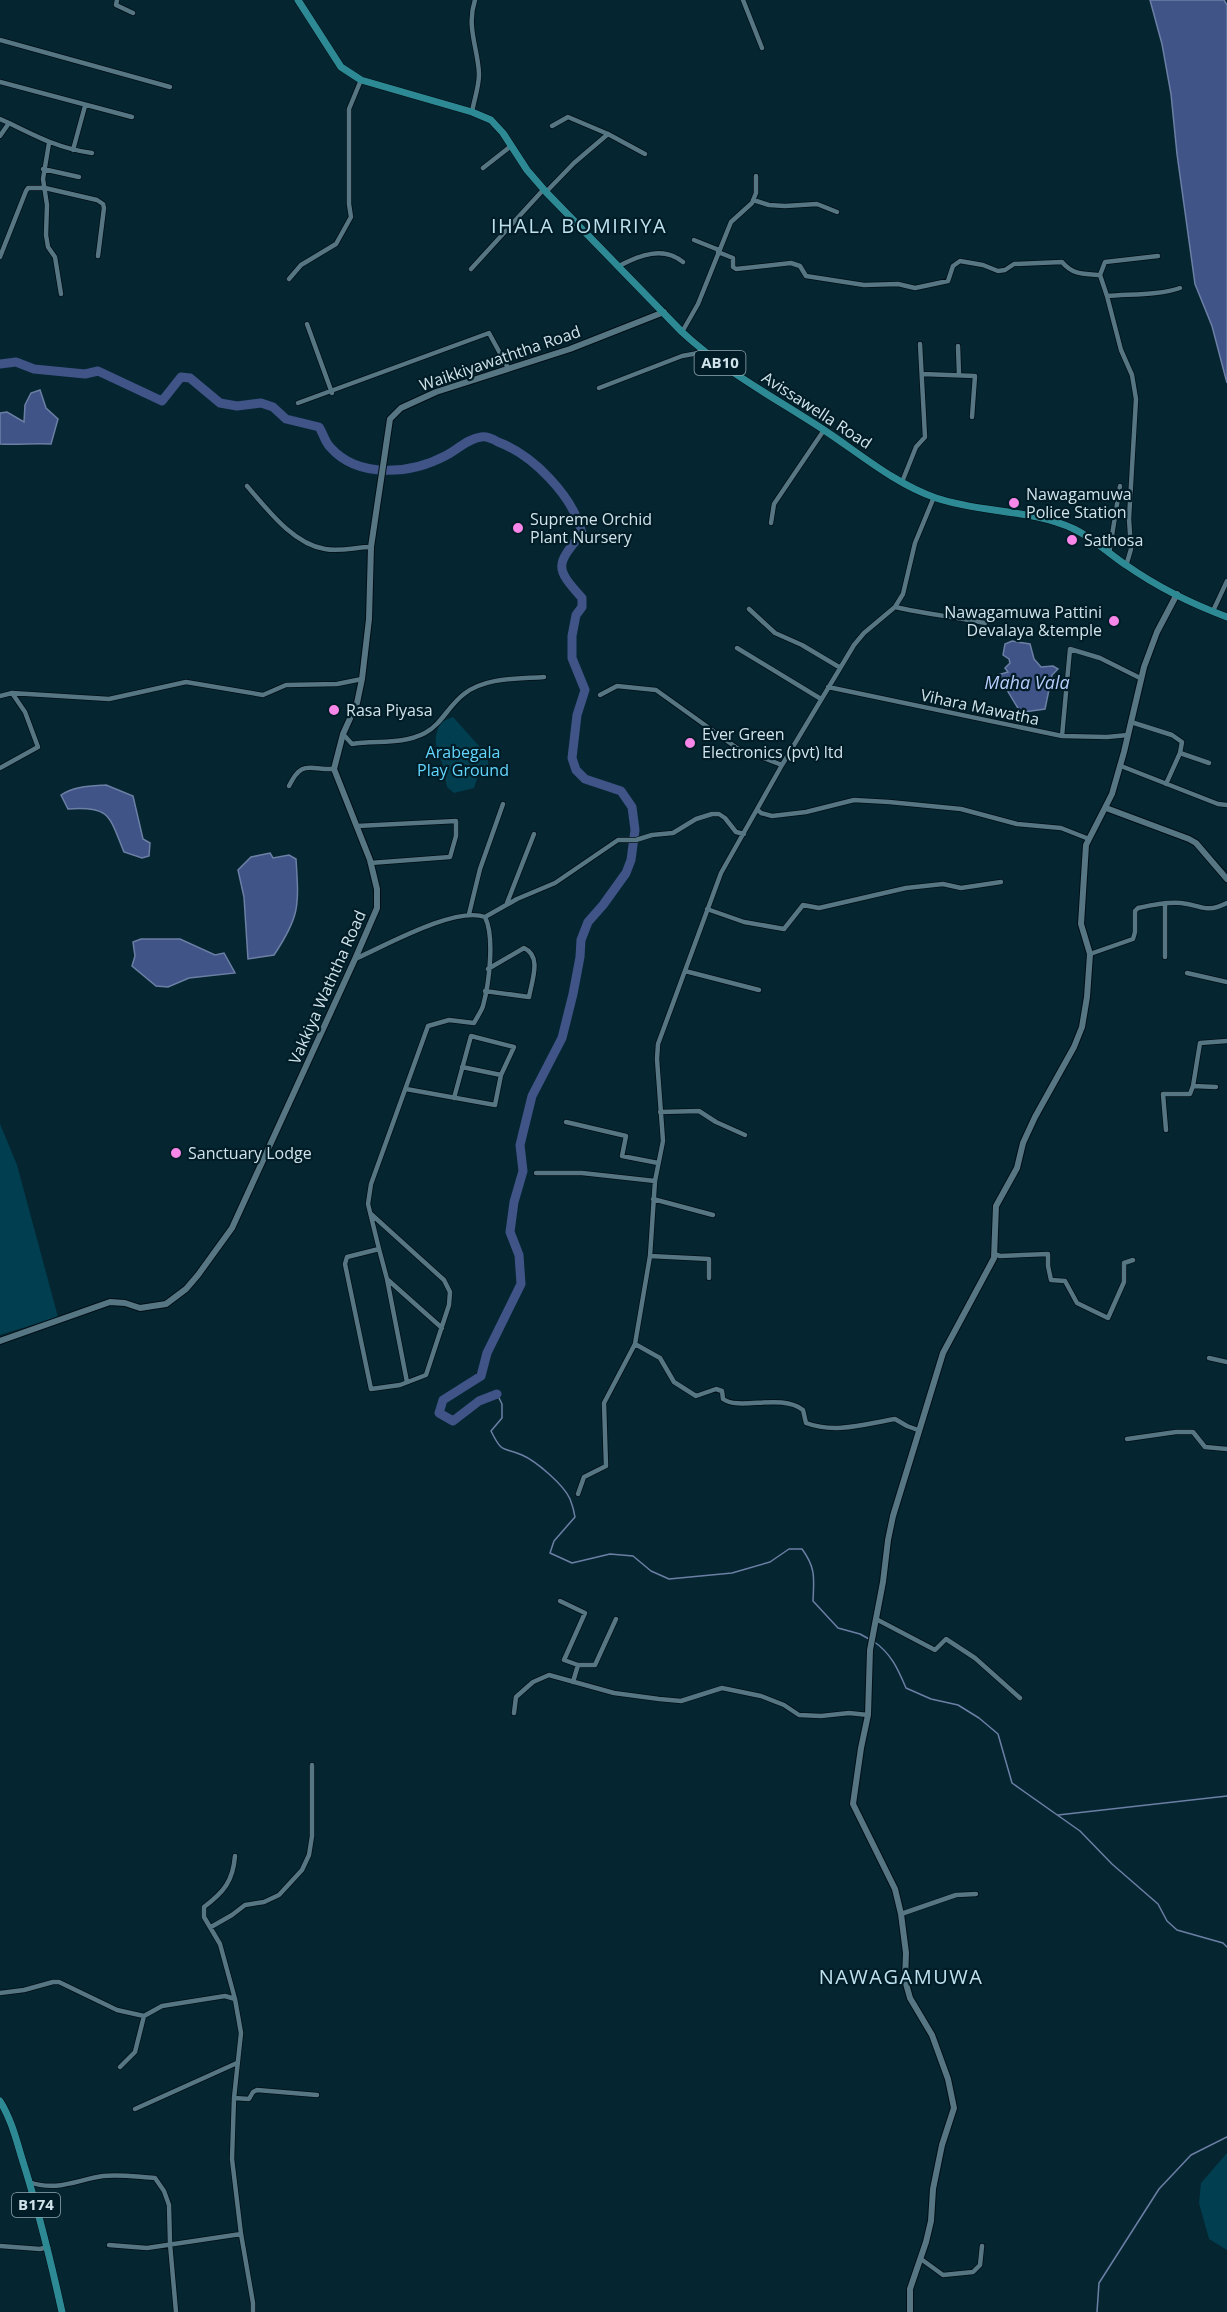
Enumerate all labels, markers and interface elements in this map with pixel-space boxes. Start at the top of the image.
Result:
district label: IHALA BOMIRIYA [491,212,667,239]
street label: Waikkiyawaththa Road [417,320,583,396]
road number: AB10 [694,351,746,375]
street label: Avissawella Road [758,366,876,454]
place label: Nawagamuwa Police Station [1026,483,1132,523]
marker: Nawagamuwa Police Station [1007,496,1021,510]
place label: Supreme Orchid Plant Nursery [530,508,652,548]
marker: Supreme Orchid Plant Nursery [511,521,525,535]
place label: Sathosa [1084,529,1143,551]
marker: Sathosa [1065,533,1079,547]
place label: Nawagamuwa Pattini Devalaya &temple [944,601,1102,641]
marker: Nawagamuwa Pattini Devalaya &temple [1107,614,1121,628]
water label: Maha Vala [984,670,1070,694]
street label: Vihara Mawatha [919,684,1041,730]
place label: Rasa Piyasa [346,699,433,721]
marker: Rasa Piyasa [327,703,341,717]
place label: Ever Green Electronics (pvt) ltd [702,723,843,763]
marker: Ever Green Electronics (pvt) ltd [683,736,697,750]
park label: Arabegala Play Ground [417,741,509,781]
street label: Vakkiya Waththa Road [283,907,371,1067]
place label: Sanctuary Lodge [188,1142,312,1164]
marker: Sanctuary Lodge [169,1146,183,1160]
district label: NAWAGAMUWA [819,1963,983,1990]
road number: B174 [12,2193,60,2217]

